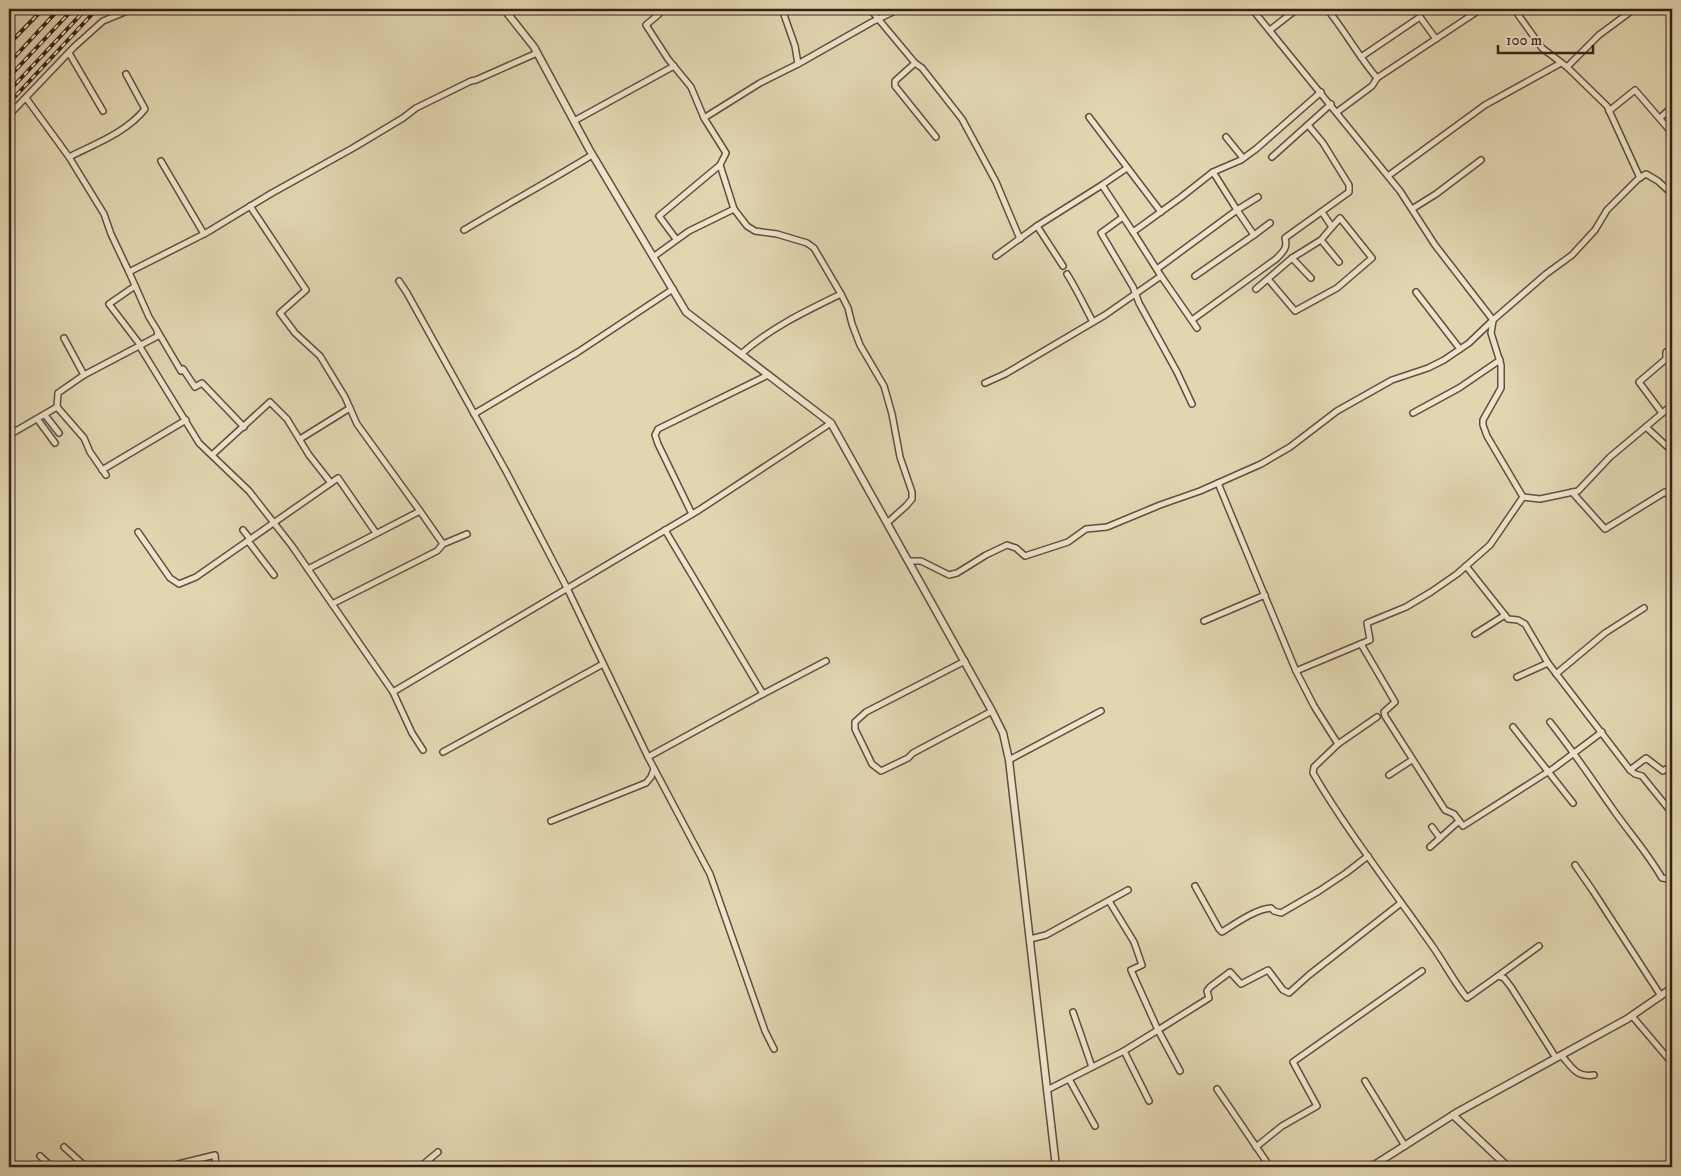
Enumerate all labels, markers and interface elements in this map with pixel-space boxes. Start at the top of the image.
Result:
scale bar [1498,22,1594,54]
text: 100 m [1506,31,1542,50]

